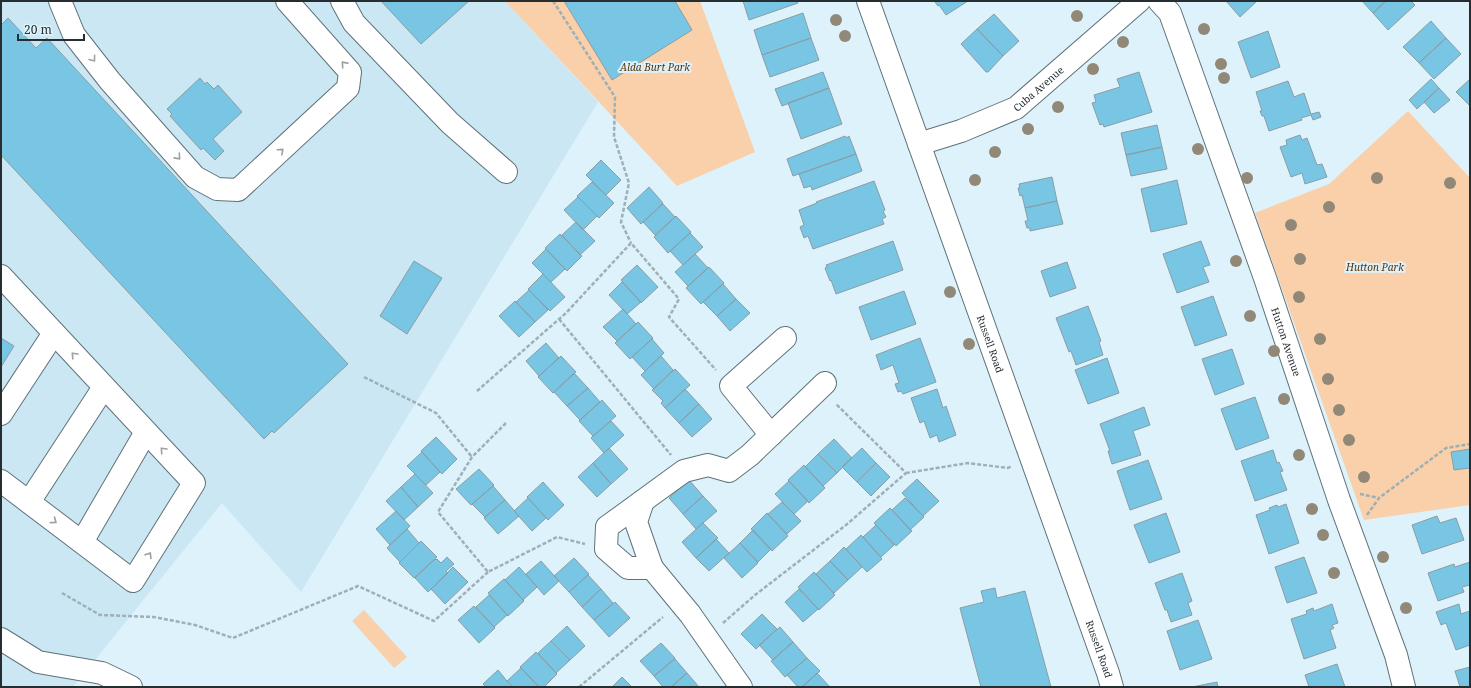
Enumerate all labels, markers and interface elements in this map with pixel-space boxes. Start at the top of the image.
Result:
scale bar [18,16,84,42]
text: 20 m [24,21,52,38]
one-way arrow [88,55,96,62]
park label: Alda Burt Park [619,60,690,74]
one-way arrow [341,61,348,69]
street label: Cuba Avenue [1010,63,1066,115]
one-way arrow [276,149,283,156]
one-way arrow [173,153,180,160]
park label: Hutton Park [1345,260,1404,274]
street label: Hutton Avenue [1268,305,1304,378]
street label: Russell Road [974,313,1007,375]
one-way arrow [72,352,79,360]
one-way arrow [160,447,168,455]
one-way arrow [50,517,57,524]
one-way arrow [145,552,152,559]
street label: Russell Road [1083,618,1116,679]

